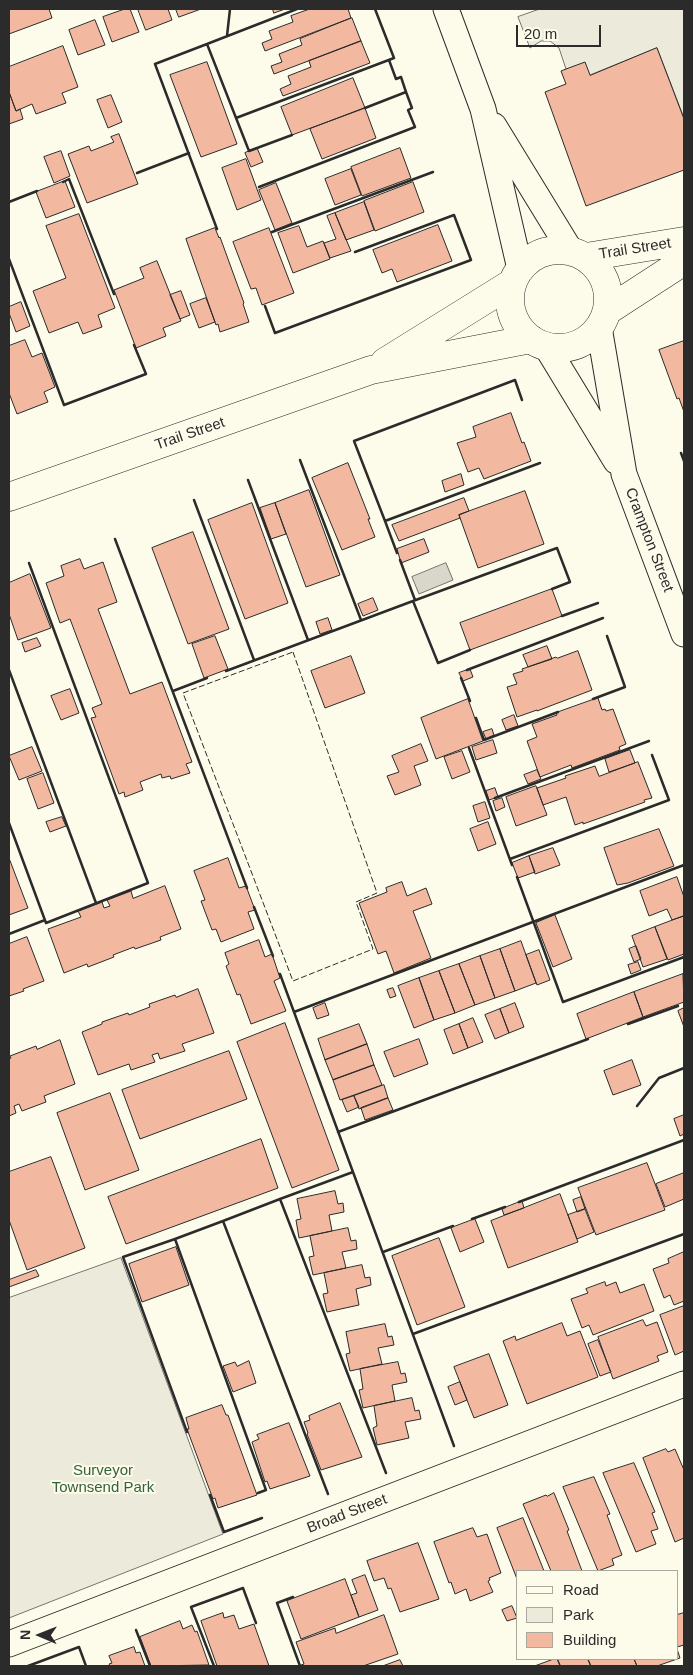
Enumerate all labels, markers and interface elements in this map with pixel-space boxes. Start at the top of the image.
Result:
scale bar [518,15,603,47]
text: 20 m [524,25,557,42]
street label: Trail Street [598,234,672,264]
street label: Trail Street [153,414,227,454]
street label: Crampton Street [621,485,677,595]
park label: Surveyor Townsend Park [52,1462,154,1497]
street label: Broad Street [304,1491,390,1537]
legend [516,1570,678,1660]
text: Road [563,1581,599,1598]
text: Park [563,1606,594,1623]
north arrow [15,1610,65,1660]
text: N [17,1630,33,1640]
text: Building [563,1631,616,1648]

